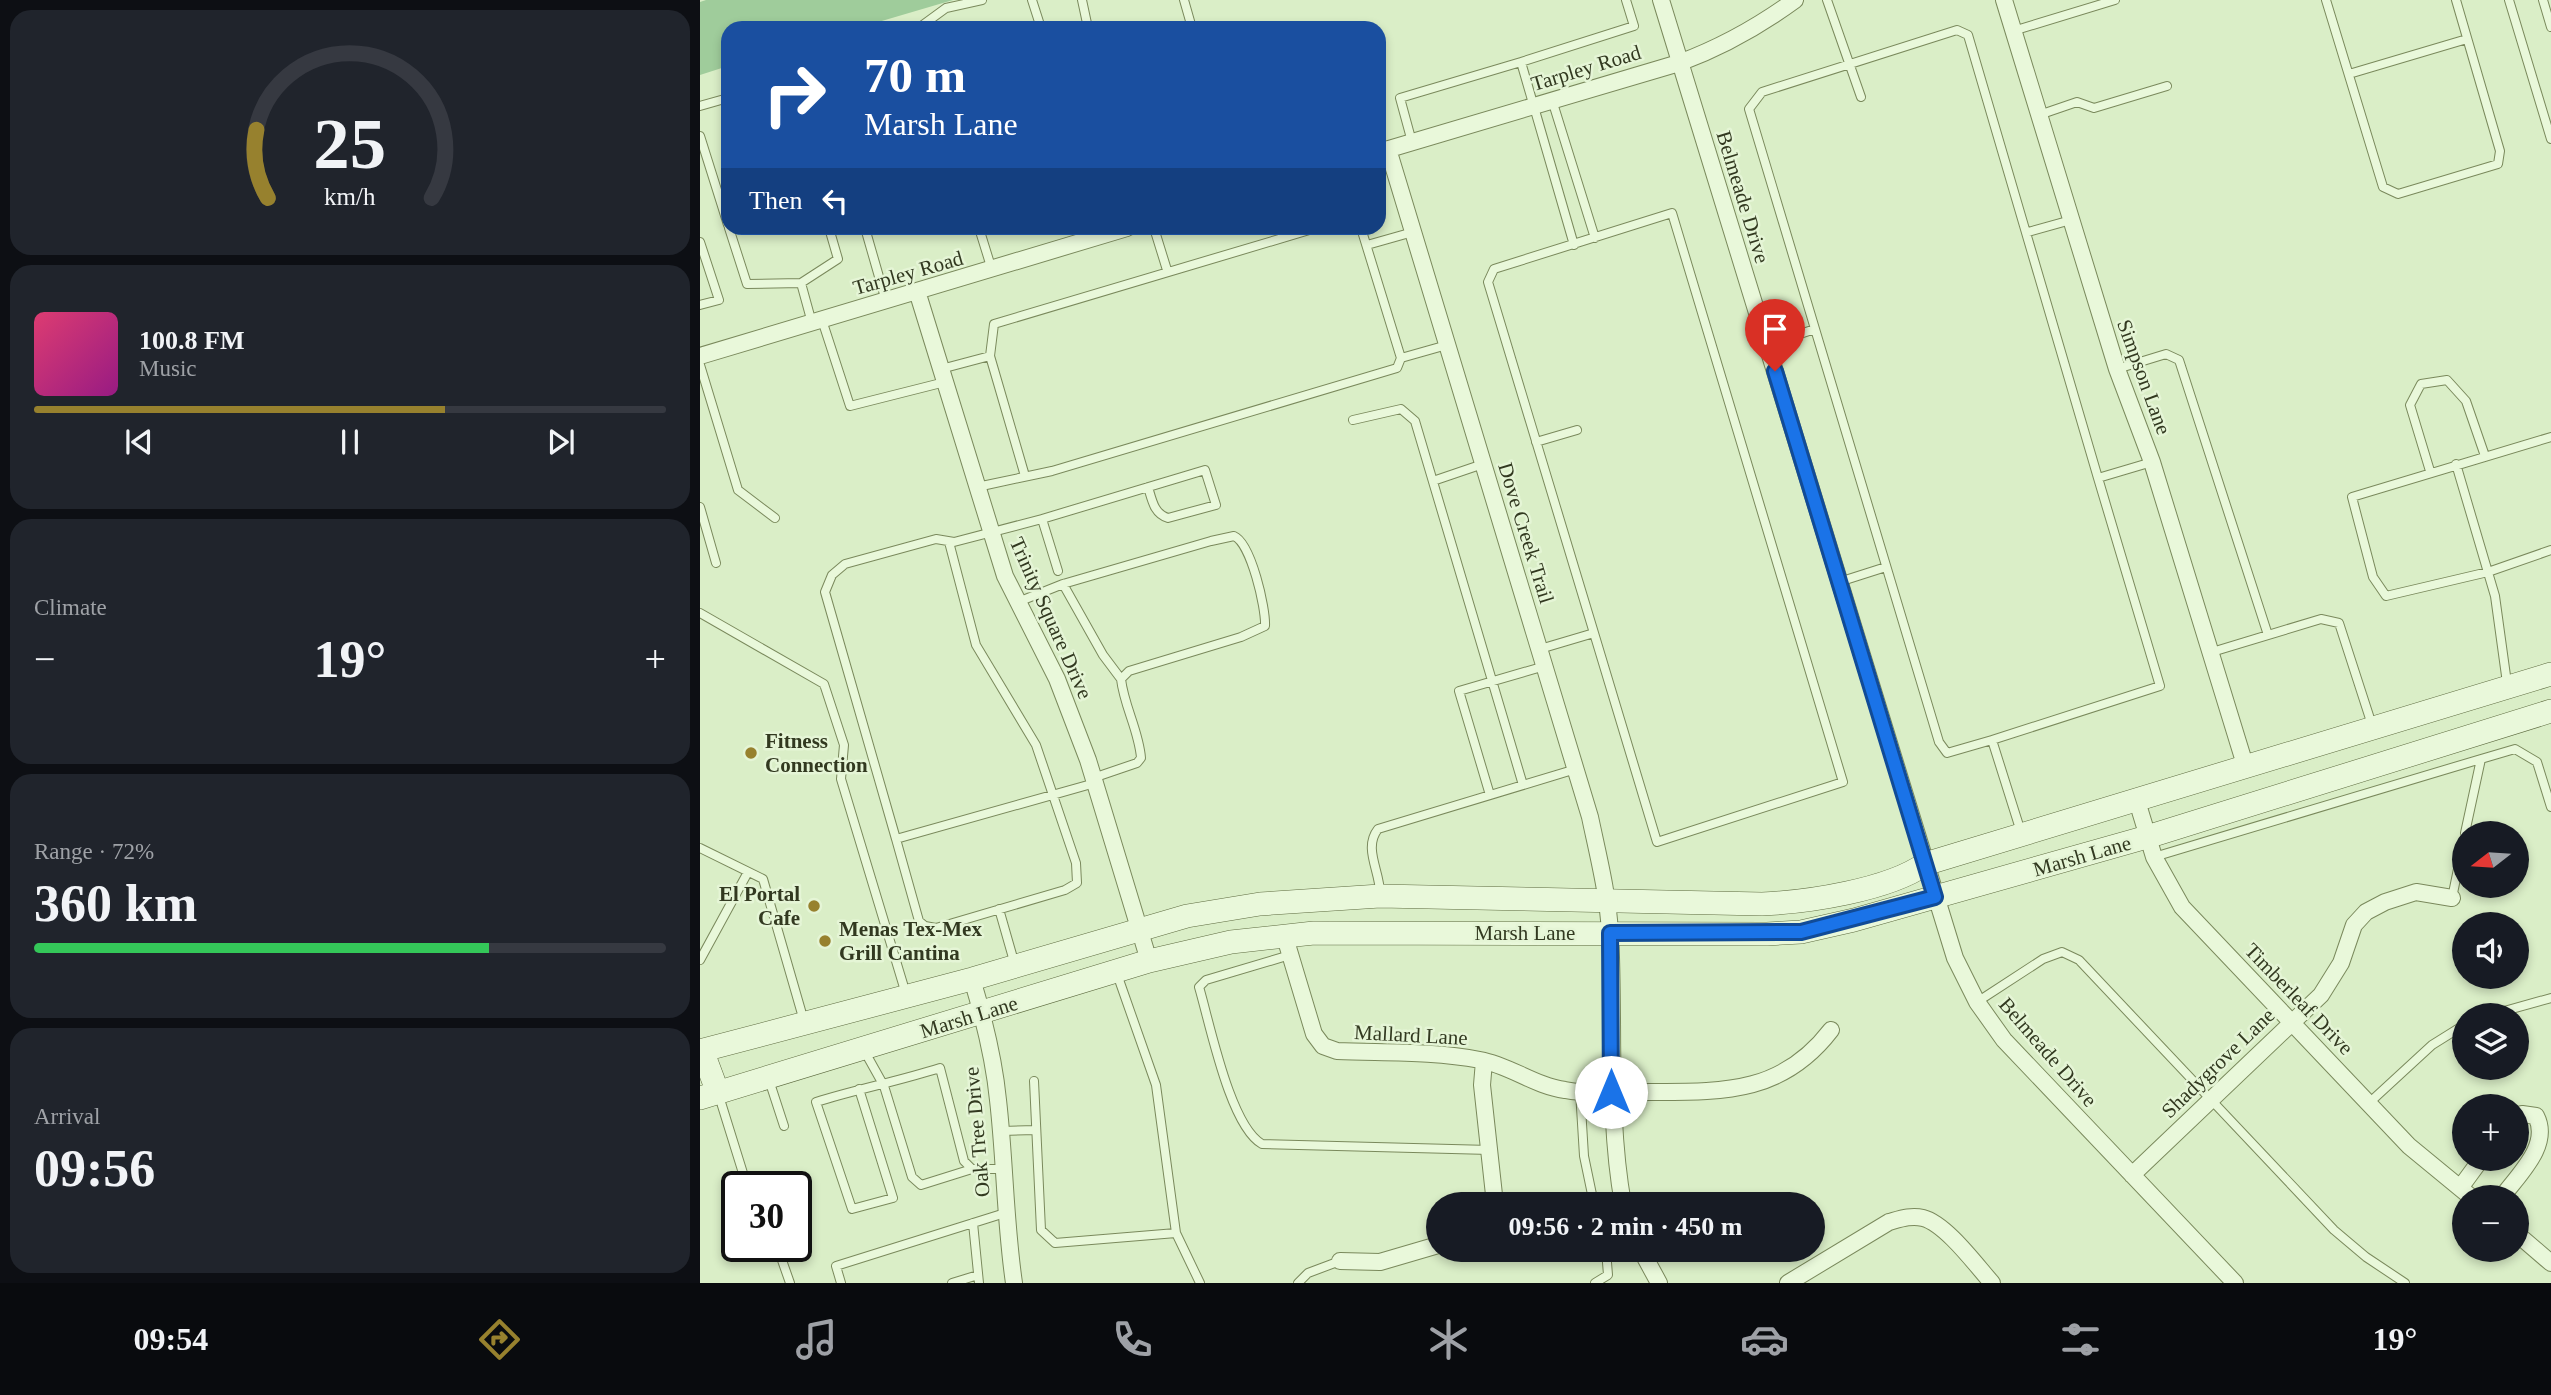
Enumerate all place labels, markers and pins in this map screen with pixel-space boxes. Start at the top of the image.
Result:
pin [1745,299,1805,371]
place label: Fitness Connection [765,729,868,777]
marker: Fitness Connection [743,745,759,761]
place label: El Portal Cafe [719,882,800,930]
marker: El Portal Cafe [806,898,822,914]
place label: Menas Tex-Mex Grill Cantina [839,917,982,965]
marker: Menas Tex-Mex Grill Cantina [817,933,833,949]

